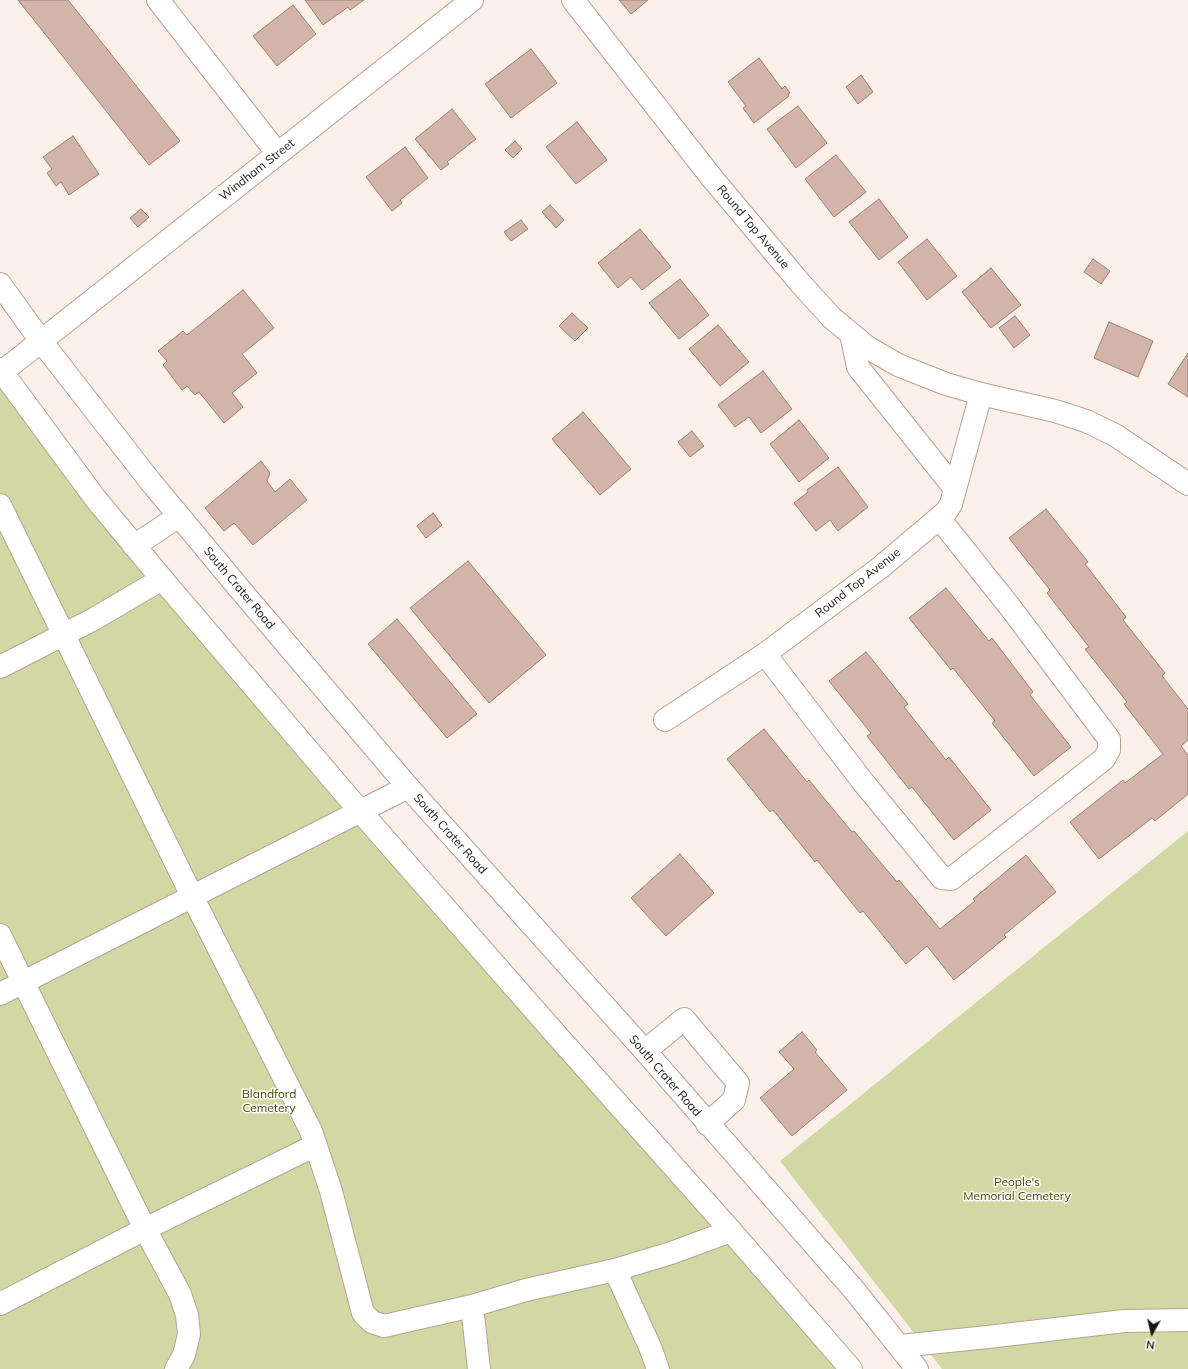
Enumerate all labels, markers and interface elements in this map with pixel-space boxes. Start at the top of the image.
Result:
street label: Windham Street [217,136,297,204]
street label: Round Top Avenue [714,182,792,272]
street label: South Crater Road [200,544,278,632]
street label: Round Top Avenue [812,545,904,621]
street label: South Crater Road [410,791,490,877]
street label: South Crater Road [626,1032,704,1120]
park label: Blandford Cemetery [242,1087,296,1115]
park label: People's Memorial Cemetery [963,1175,1071,1203]
north arrow [1132,1313,1172,1353]
text: N [1145,1337,1155,1352]

